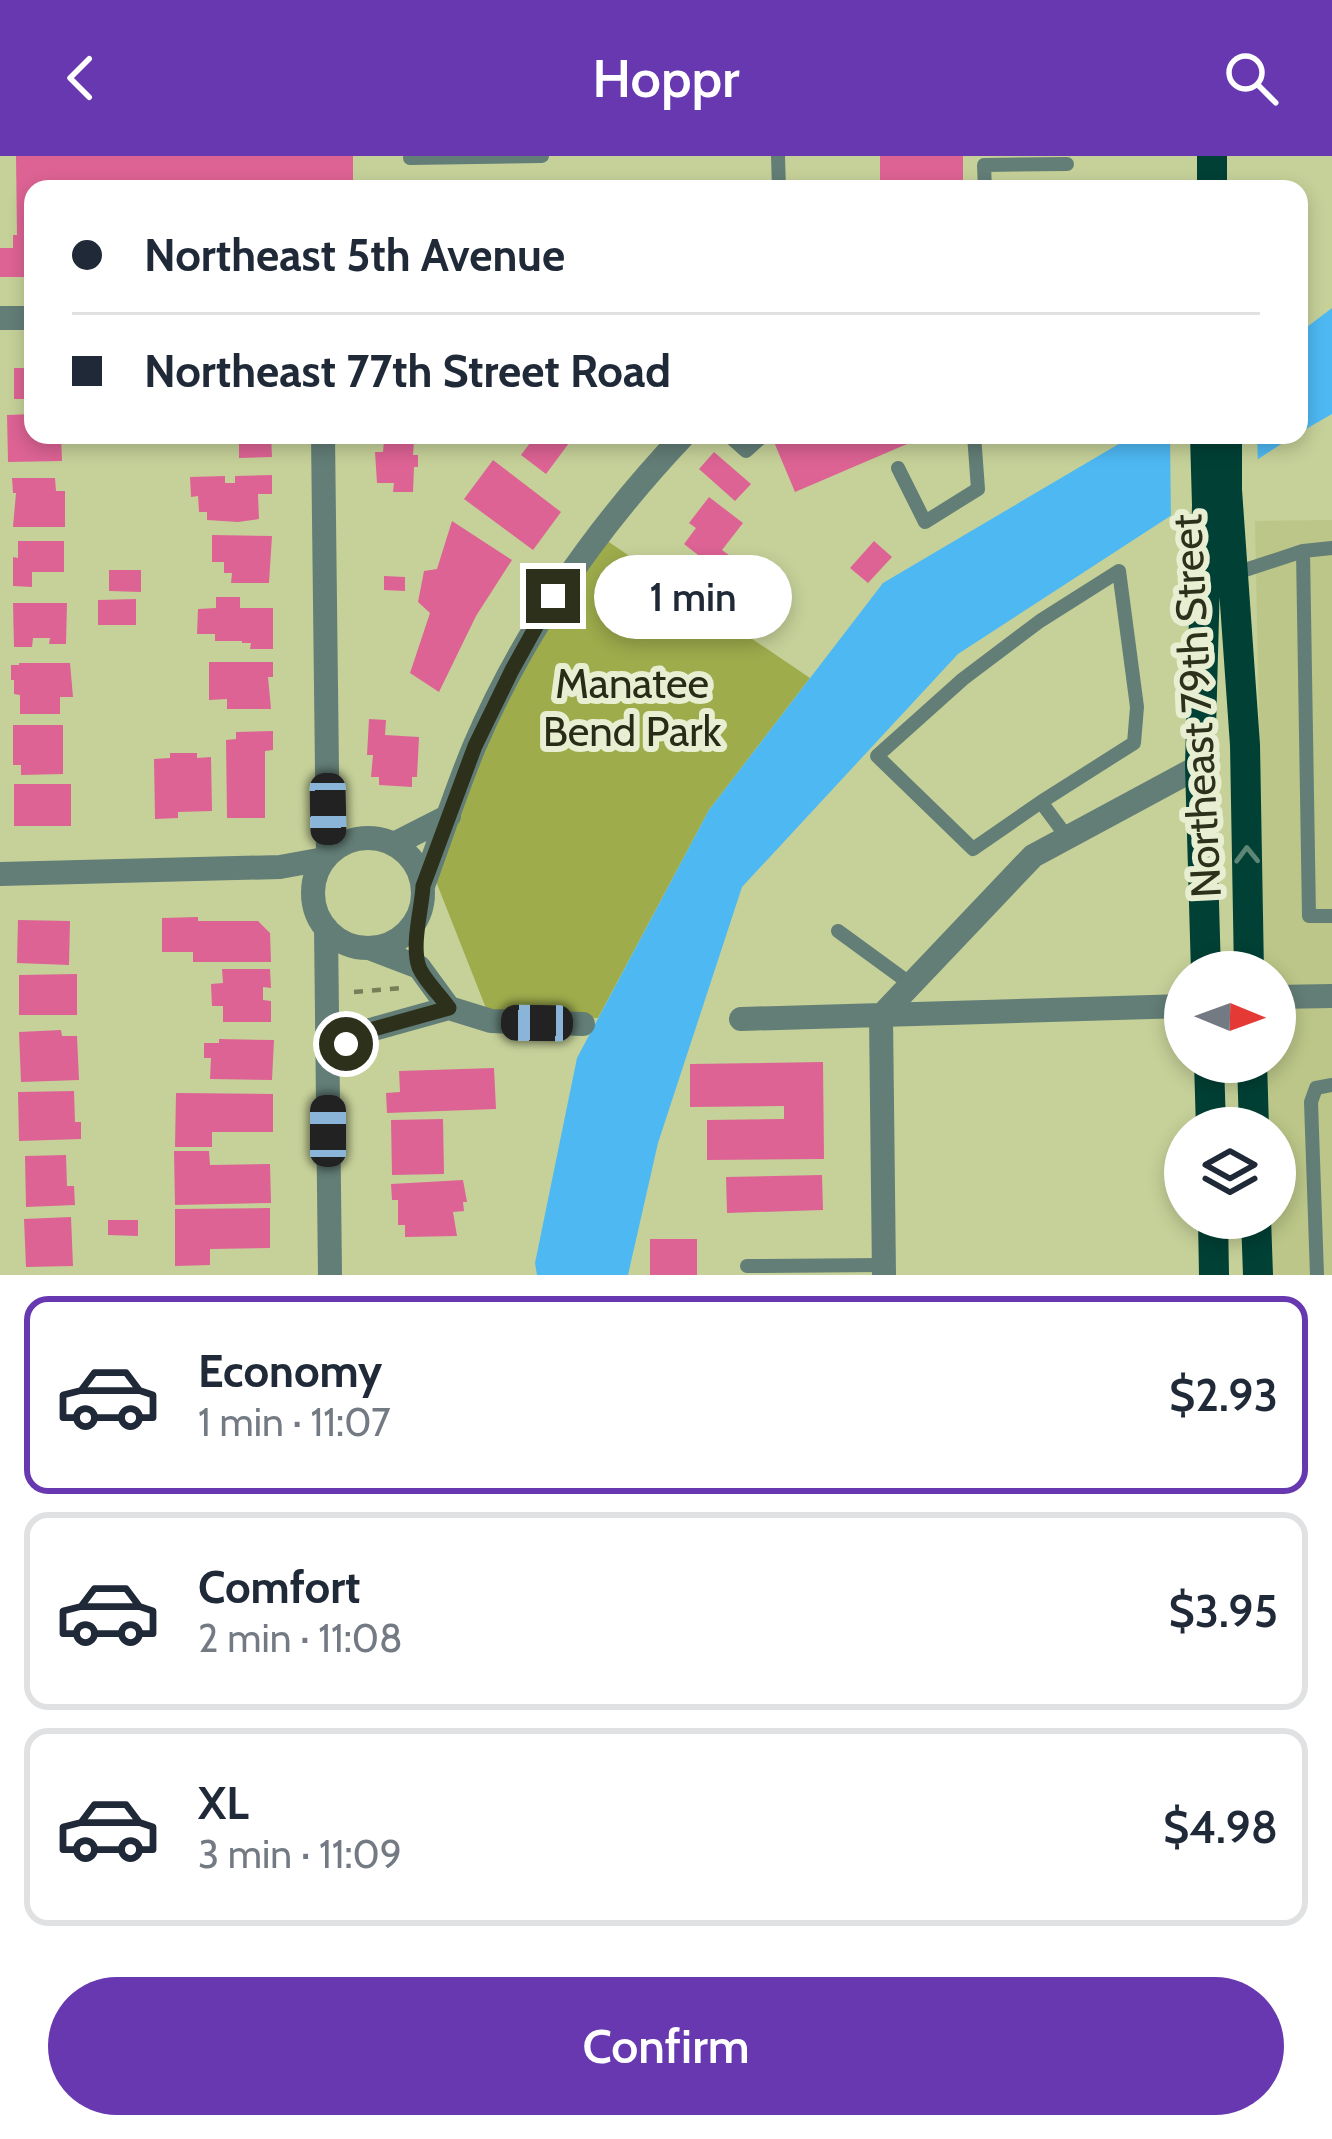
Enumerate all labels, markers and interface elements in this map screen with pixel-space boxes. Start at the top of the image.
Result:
icon: back [48,45,114,111]
text: Hoppr [592,45,740,111]
icon: search [1218,45,1284,111]
text: Northeast 5th Avenue [144,228,565,282]
text: Northeast 77th Street Road [144,344,671,398]
street label: Northeast 79th Street [1160,513,1232,899]
callout: 1 min [595,554,793,638]
route end [526,569,580,623]
text: 1 min [649,573,737,621]
park label: Manatee Bend Park [543,657,721,757]
car [309,773,347,845]
one-way arrow [1235,845,1261,864]
north arrow [1164,951,1296,1083]
map controls [1164,951,1296,1239]
car [501,1004,573,1042]
route start [319,1017,373,1071]
car [310,1095,346,1167]
button: layers [1164,1107,1296,1239]
icon: car [54,1341,162,1449]
text: Economy [198,1344,382,1398]
text: $2.93 [1169,1368,1278,1422]
text: 1 min · 11:07 [198,1398,391,1446]
icon: car [54,1557,162,1665]
text: Comfort [198,1560,361,1614]
text: $3.95 [1169,1584,1278,1638]
text: 2 min · 11:08 [198,1614,403,1662]
icon: car [54,1773,162,1881]
text: XL [198,1776,249,1830]
text: $4.98 [1163,1800,1278,1854]
text: 3 min · 11:09 [198,1830,402,1878]
button: Confirm [48,1977,1284,2115]

